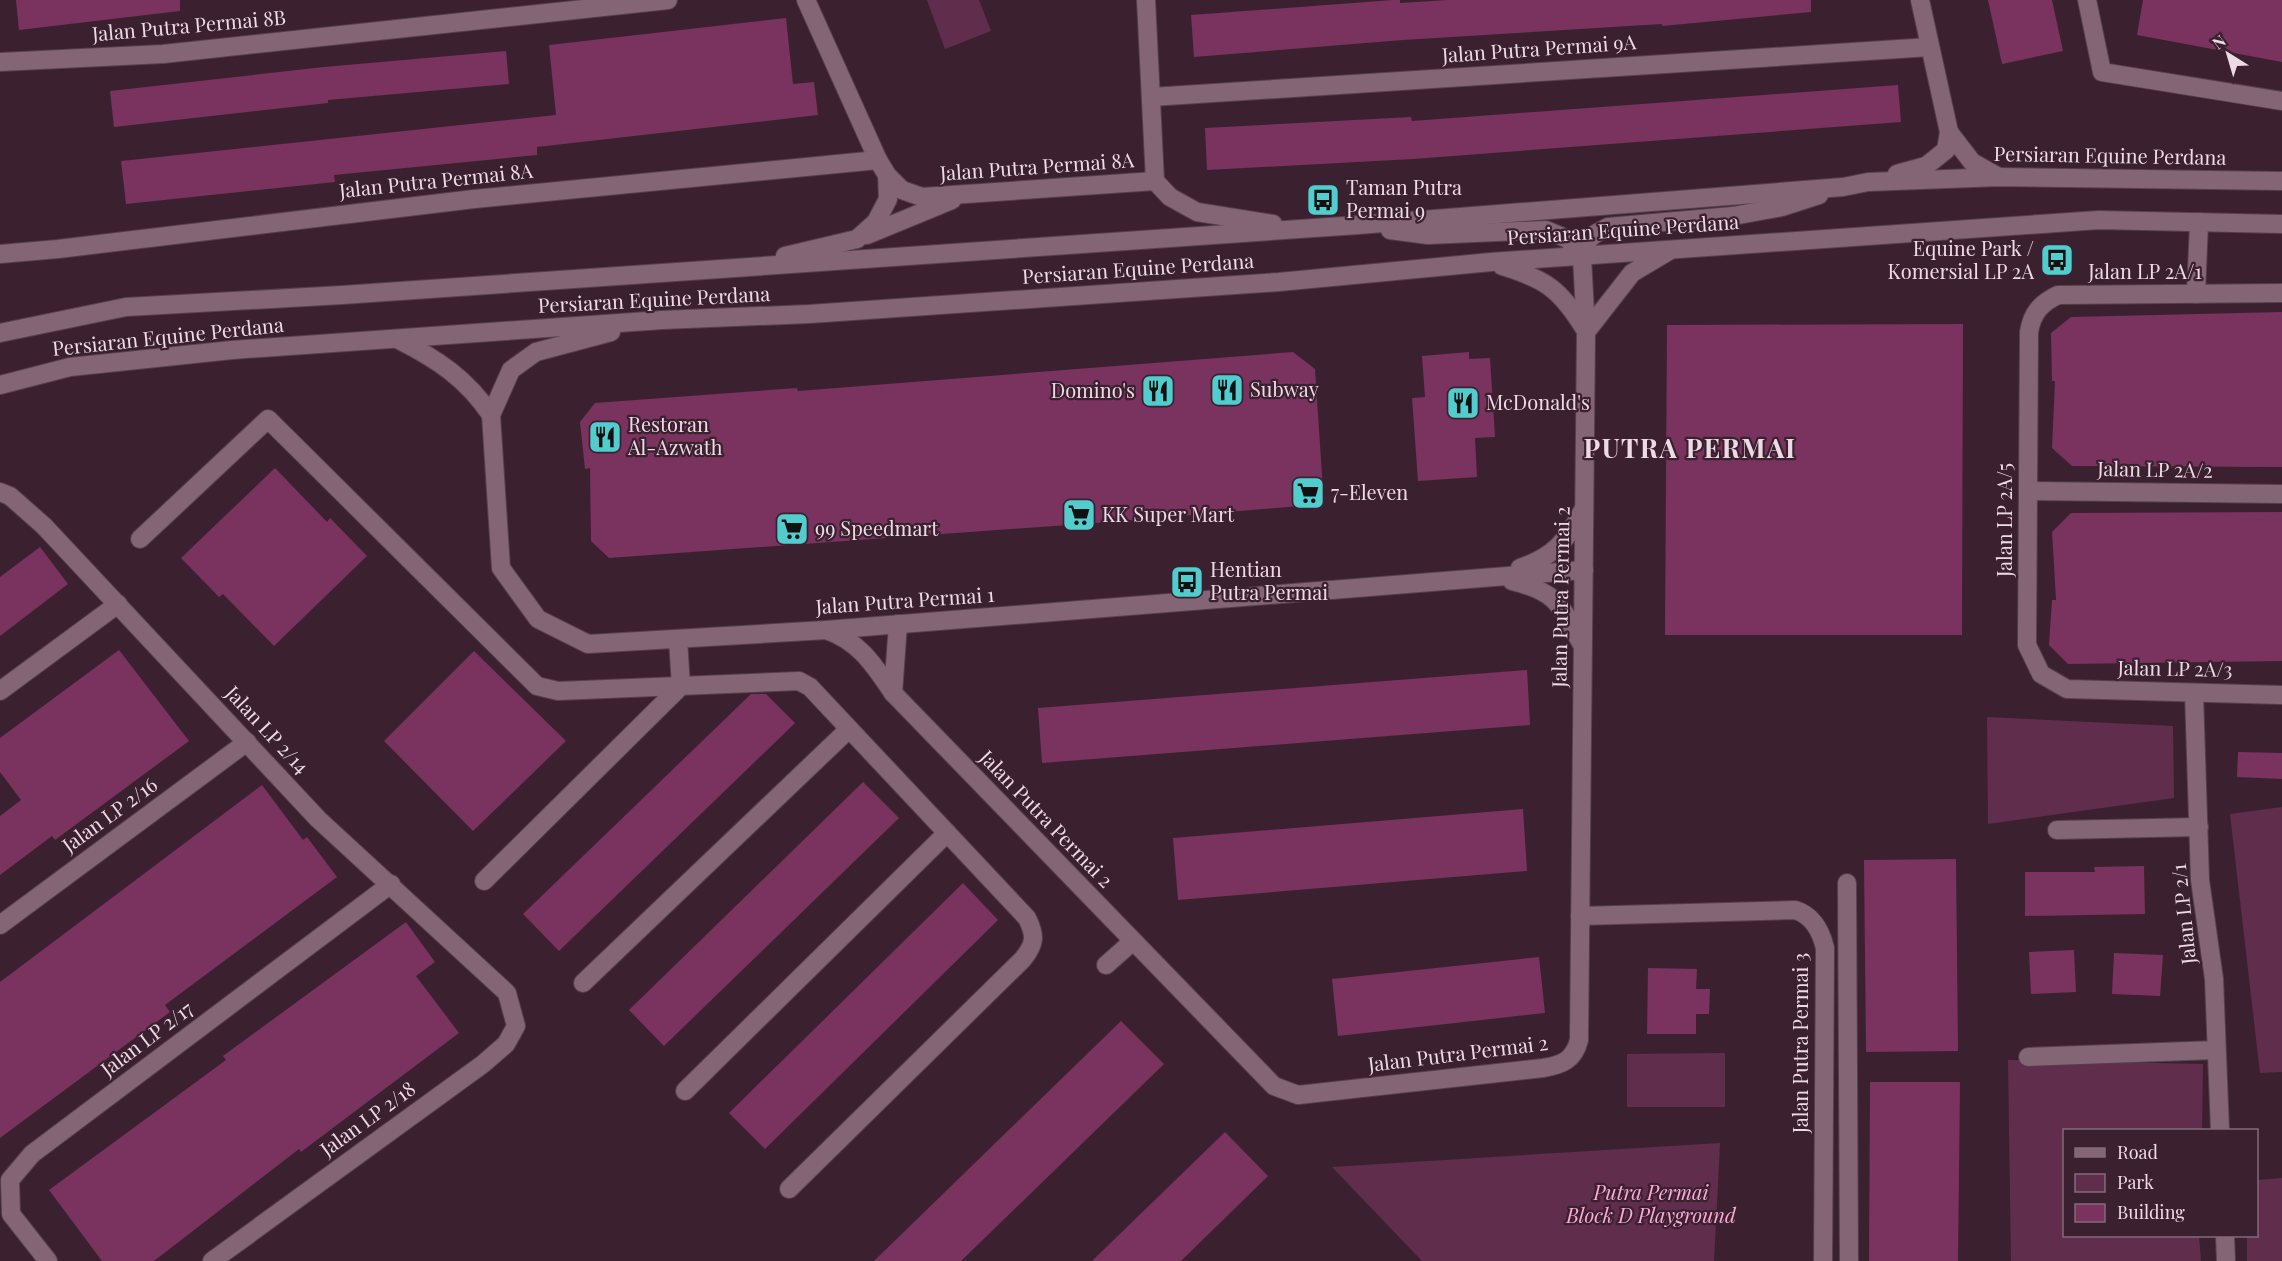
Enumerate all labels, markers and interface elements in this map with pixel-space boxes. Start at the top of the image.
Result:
street label: Jalan Putra Permai 8B [90,3,287,47]
north arrow [2198,24,2258,84]
street label: Jalan Putra Permai 9A [1440,27,1637,68]
text: N [2208,29,2230,53]
street label: Persiaran Equine Perdana [1994,139,2227,170]
street label: Jalan Putra Permai 8A [938,145,1135,186]
street label: Jalan Putra Permai 8A [337,156,534,203]
place label: Taman Putra Permai 9 [1346,173,1462,223]
bus stop icon: Taman Putra Permai 9 [1305,182,1341,218]
street label: Persiaran Equine Perdana [1506,207,1740,250]
place label: Equine Park / Komersial LP 2A [1888,234,2034,284]
bus stop icon: Equine Park / Komersial LP 2A [2039,242,2075,278]
street label: Persiaran Equine Perdana [1021,246,1255,289]
street label: Jalan LP 2A/1 [2087,257,2202,284]
street label: Persiaran Equine Perdana [537,279,771,318]
street label: Persiaran Equine Perdana [51,310,285,361]
restaurant icon: Subway [1209,372,1245,408]
restaurant icon: Domino's [1140,373,1176,409]
place label: Subway [1250,375,1319,402]
place label: Domino's [1051,376,1135,403]
restaurant icon: McDonald's [1445,385,1481,421]
place label: McDonald's [1486,388,1590,415]
place label: Restoran Al-Azwath [627,410,723,460]
restaurant icon: Restoran Al-Azwath [587,419,623,455]
district label: PUTRA PERMAI [1583,430,1797,465]
street label: Jalan LP 2A/2 [2096,454,2213,483]
street label: Jalan LP 2A/5 [1990,463,2017,578]
supermarket icon: 7-Eleven [1290,475,1326,511]
place label: 7-Eleven [1331,478,1408,505]
supermarket icon: KK Super Mart [1061,497,1097,533]
place label: KK Super Mart [1102,500,1235,527]
street label: Jalan Putra Permai 2 [1544,506,1575,689]
supermarket icon: 99 Speedmart [774,511,810,547]
place label: 99 Speedmart [815,514,939,541]
place label: Hentian Putra Permai [1210,555,1328,605]
bus stop icon: Hentian Putra Permai [1169,564,1205,600]
street label: Jalan Putra Permai 1 [814,580,995,619]
street label: Jalan LP 2A/3 [2116,653,2233,682]
street label: Jalan LP 2/14 [220,678,316,779]
street label: Jalan Putra Permai 2 [974,743,1120,893]
street label: Jalan LP 2/16 [55,770,162,858]
street label: Jalan LP 2/1 [2164,863,2201,967]
street label: Jalan Putra Permai 3 [1786,953,1813,1134]
street label: Jalan LP 2/17 [94,994,198,1082]
street label: Jalan Putra Permai 2 [1365,1028,1549,1077]
street label: Jalan LP 2/18 [313,1074,420,1162]
legend [2063,1129,2258,1237]
text: Road [2117,1140,2158,1164]
text: Park [2117,1170,2154,1194]
park label: Putra Permai Block D Playground [1565,1178,1737,1228]
text: Building [2117,1200,2185,1224]

